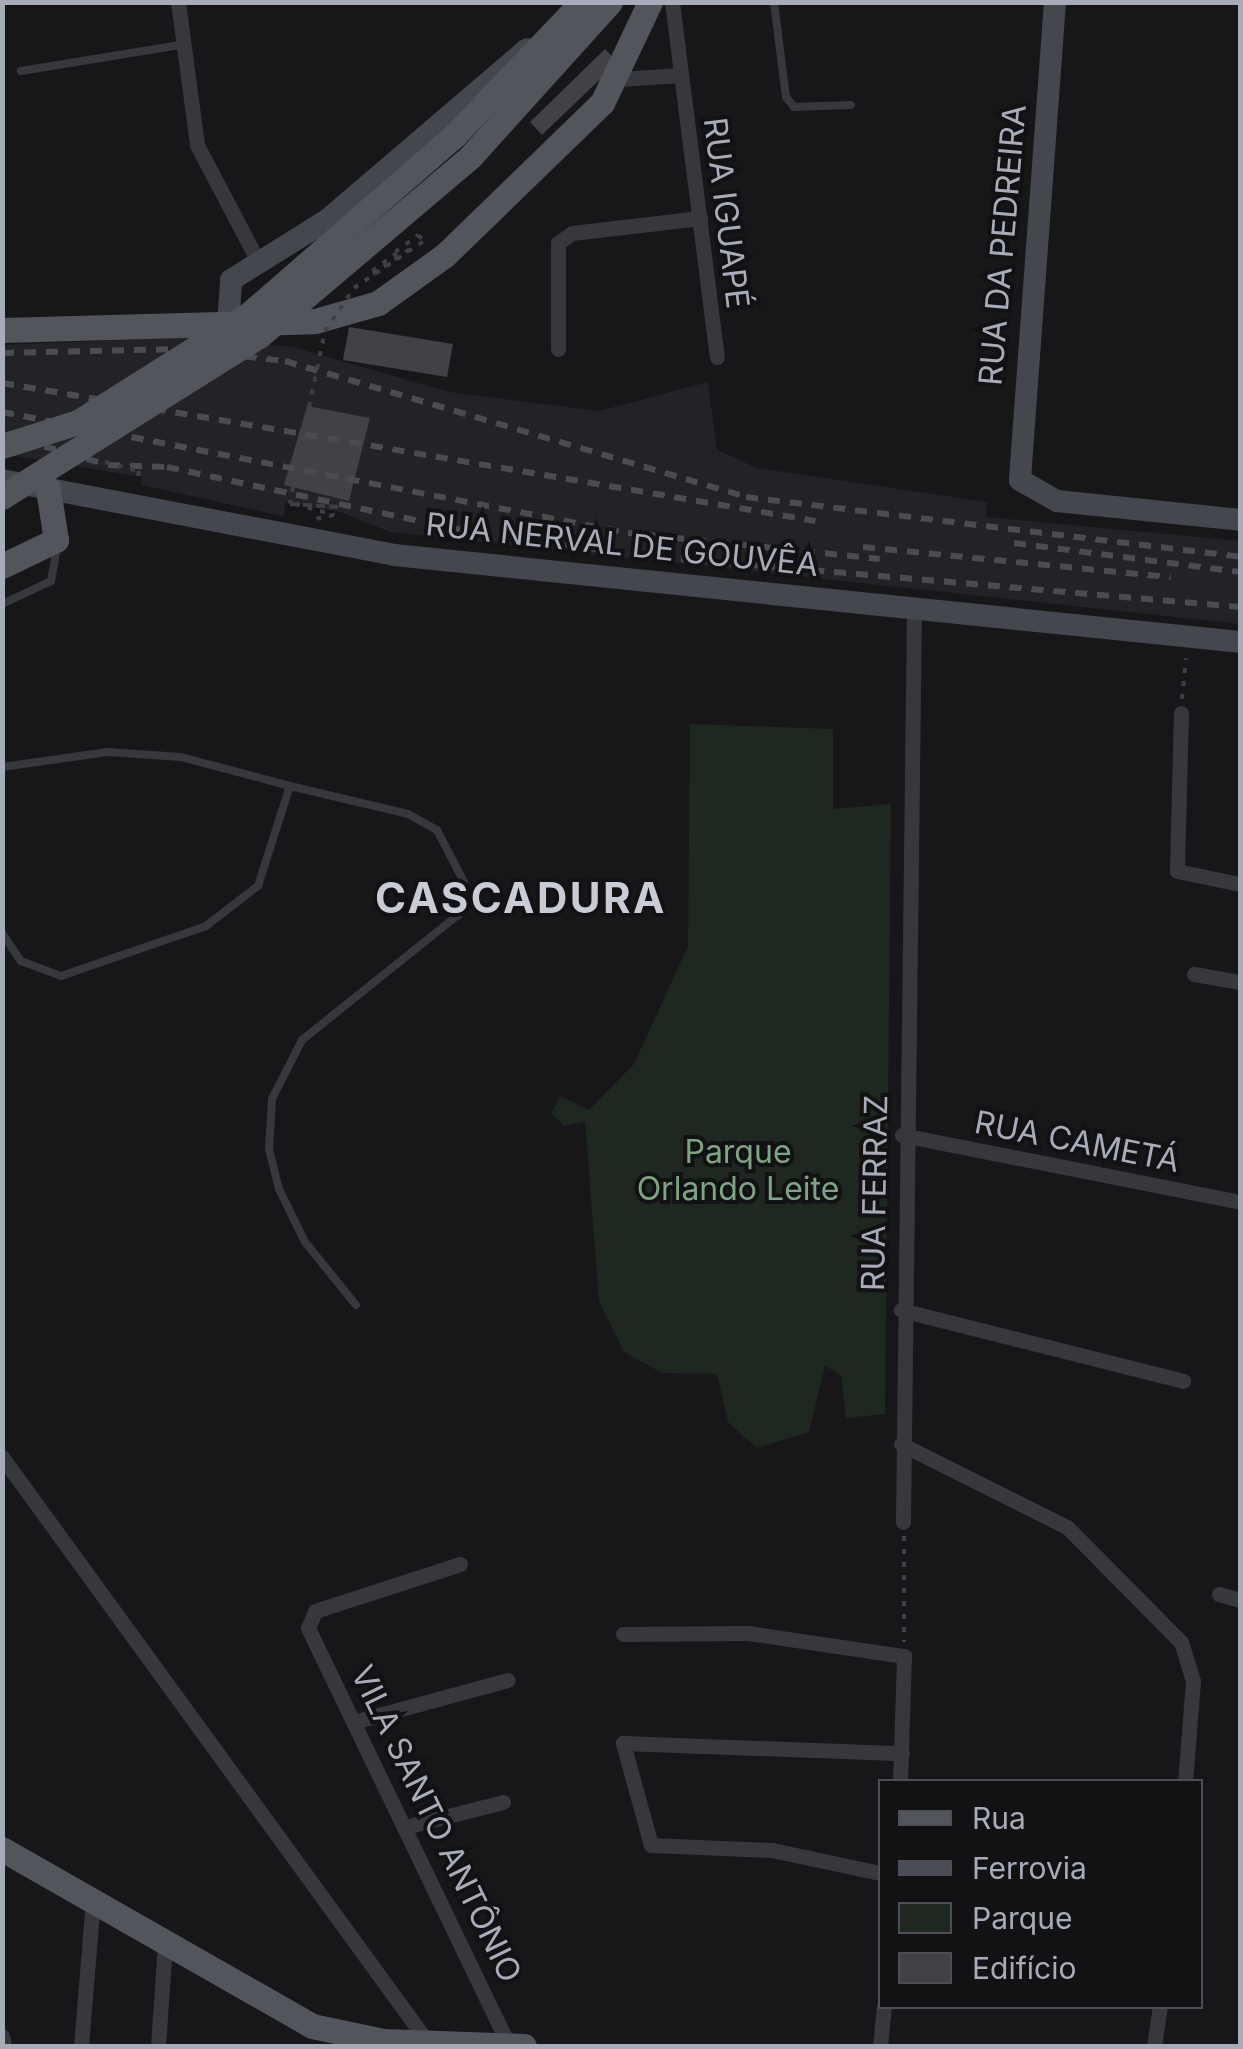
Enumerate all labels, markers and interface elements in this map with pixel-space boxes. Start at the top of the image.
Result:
street label: RUA DA PEDREIRA [972,103,1034,387]
street label: RUA IGUAPÉ [695,115,757,311]
street label: RUA NERVAL DE GOUVÊA [424,505,820,585]
district label: CASCADURA [375,873,667,923]
street label: RUA FERRAZ [854,1094,896,1292]
street label: RUA CAMETÁ [971,1103,1183,1181]
park label: Parque Orlando Leite [637,1134,839,1209]
street label: VILA SANTO ANTÔNIO [343,1660,529,1988]
legend [878,1779,1203,2009]
text: Rua [972,1800,1026,1836]
text: Ferrovia [972,1850,1087,1886]
text: Parque [972,1900,1072,1936]
text: Edifício [972,1950,1076,1986]

